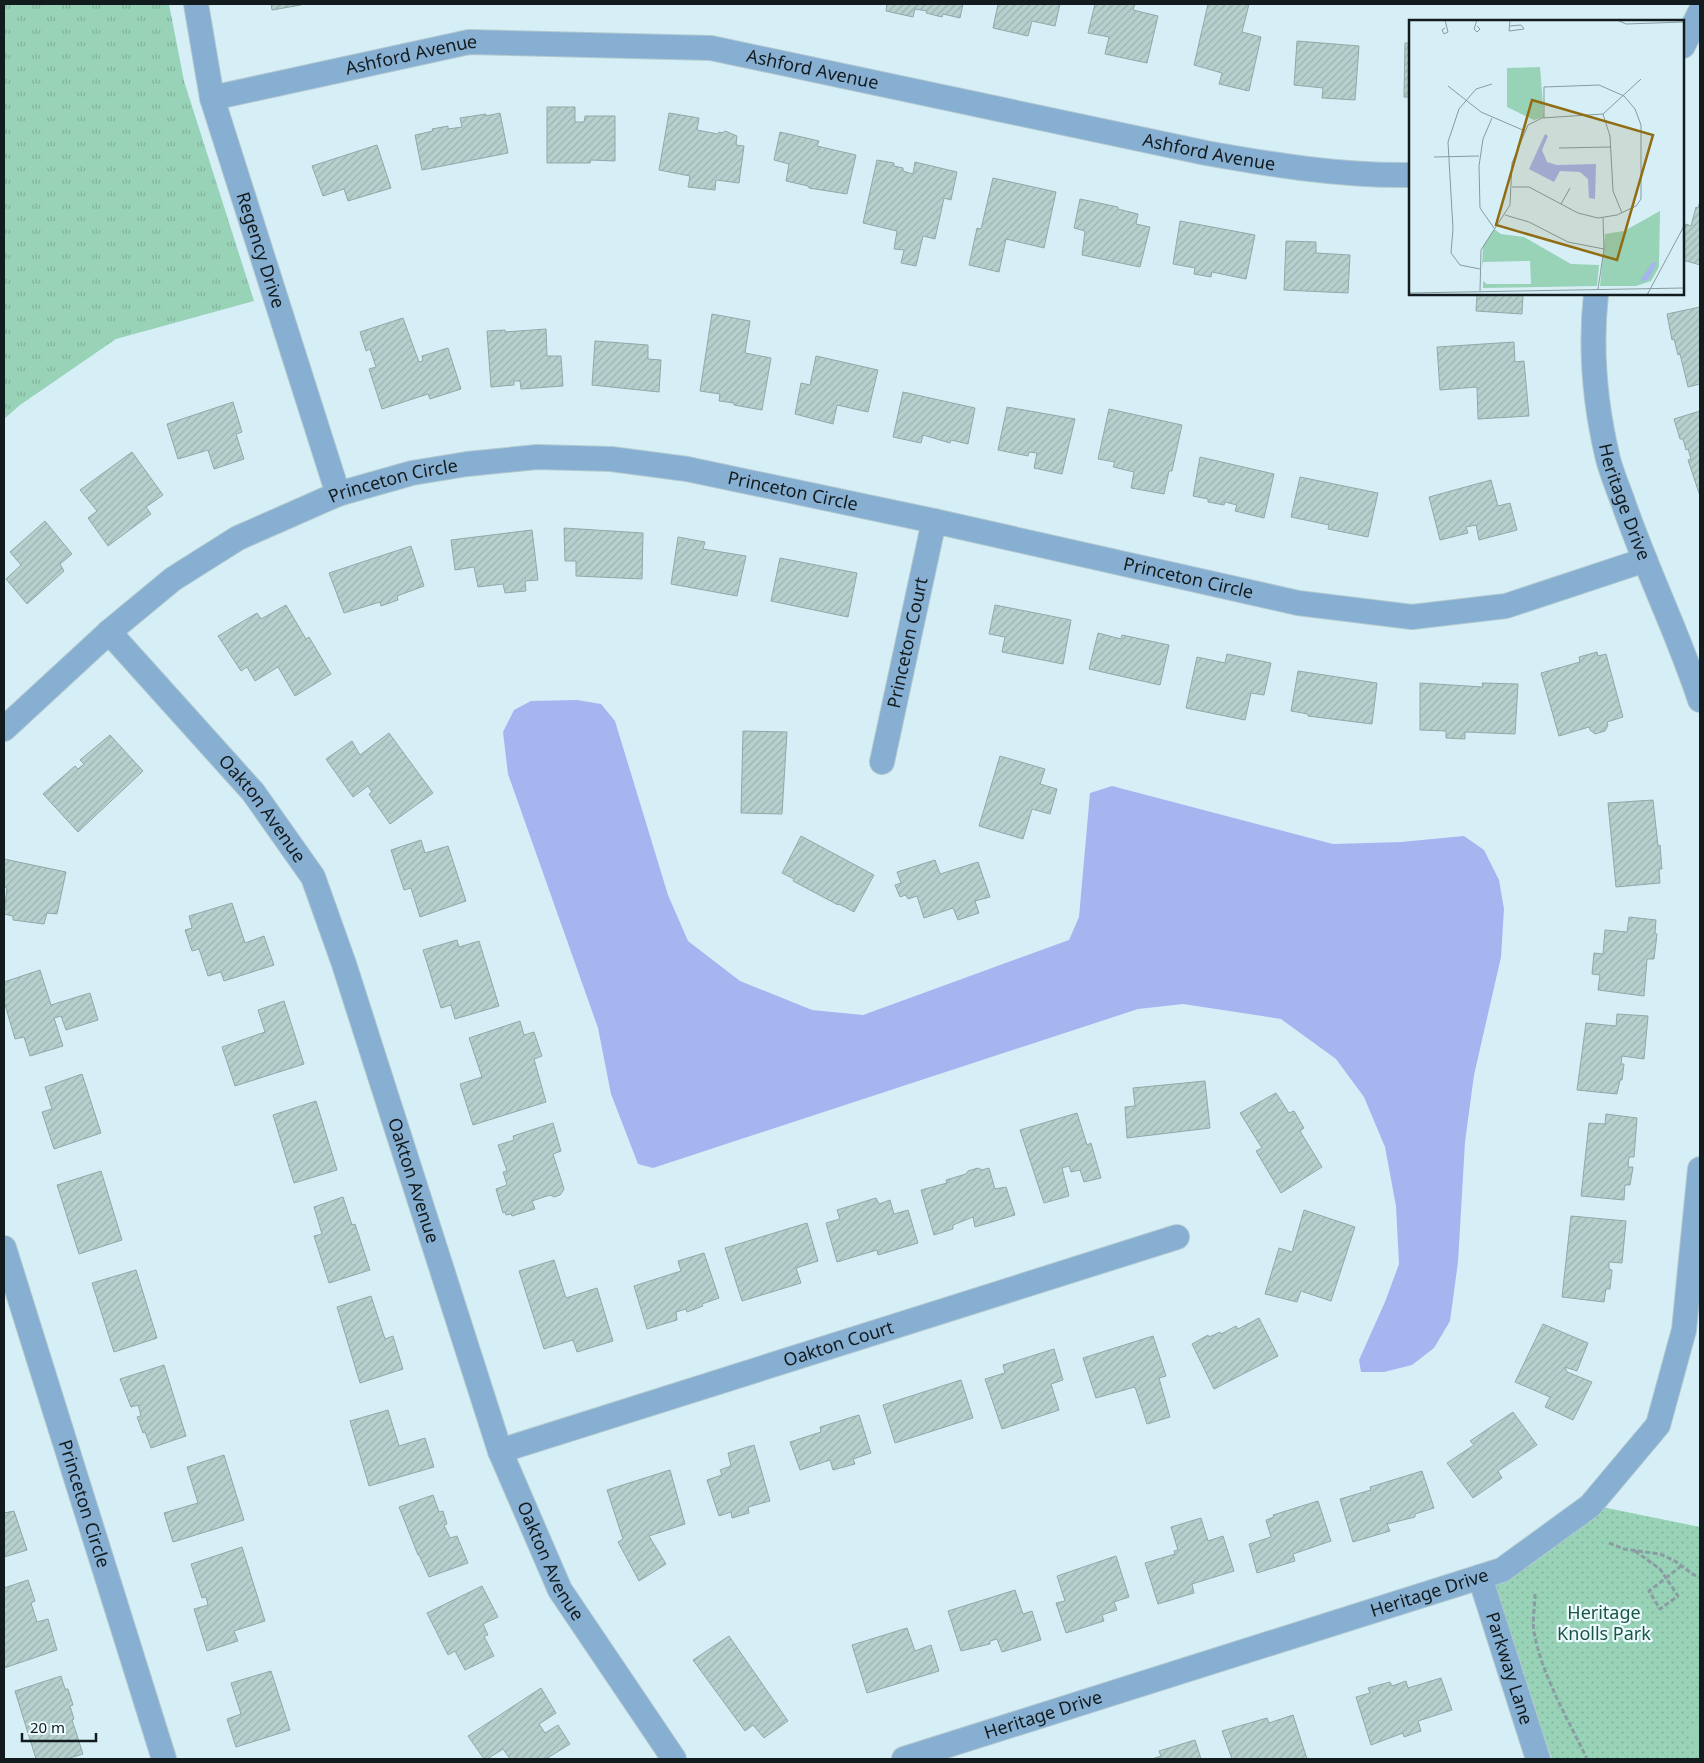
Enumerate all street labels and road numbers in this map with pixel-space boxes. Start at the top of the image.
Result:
street label: Ashford Avenue [343,29,478,80]
street label: Ashford Avenue [745,43,881,94]
street label: Ashford Avenue [1141,127,1277,175]
street label: Regency Drive [232,189,291,311]
street label: Heritage Drive [1594,441,1657,564]
street label: Princeton Circle [324,453,459,508]
street label: Princeton Circle [726,465,860,516]
street label: Princeton Circle [1121,551,1256,604]
street label: Princeton Court [881,574,933,710]
street label: Oakton Avenue [214,749,312,867]
street label: Oakton Avenue [383,1115,446,1246]
street label: Oakton Court [780,1314,897,1372]
street label: Princeton Circle [54,1437,116,1570]
street label: Oakton Avenue [512,1497,590,1625]
street label: Heritage Drive [1367,1562,1491,1622]
street label: Parkway Lane [1481,1609,1539,1728]
street label: Heritage Drive [981,1684,1105,1744]

